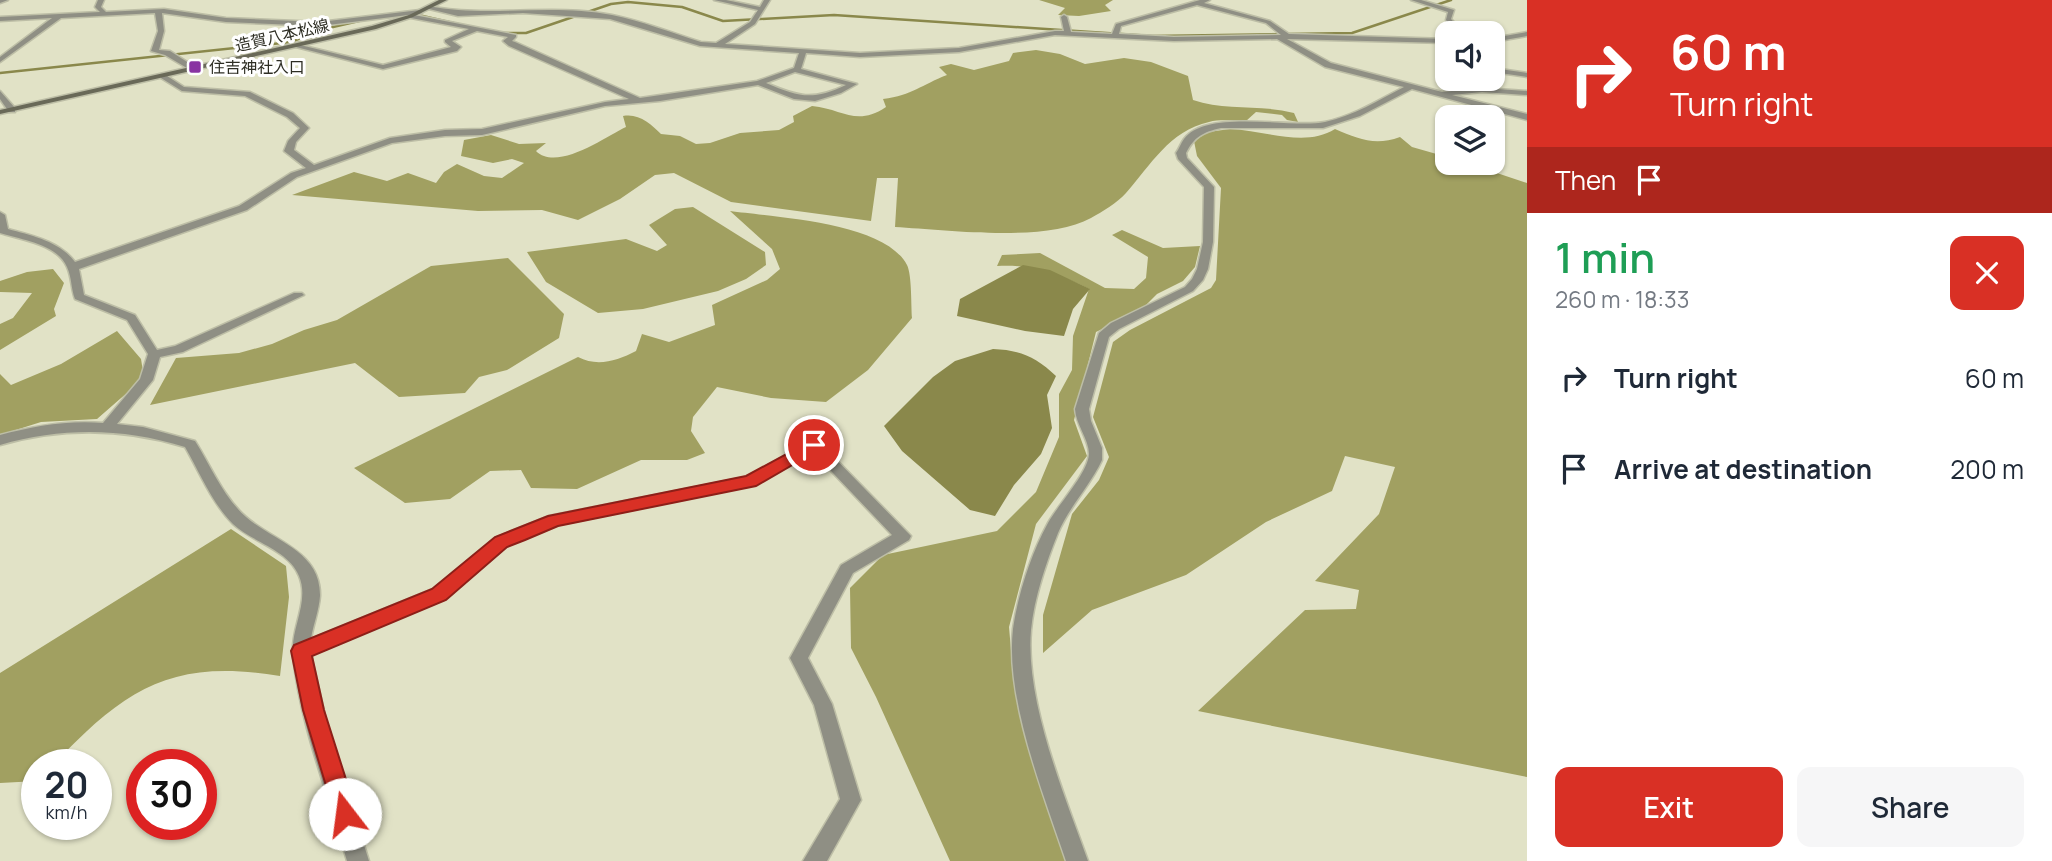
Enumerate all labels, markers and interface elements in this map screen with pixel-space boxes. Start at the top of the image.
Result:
street label: 造賀八本松線 [233,13,331,57]
text: 60 m [1670,18,1787,85]
map controls [1435,21,1505,175]
button: sound [1435,21,1505,91]
icon: right [1555,28,1646,119]
place label: 住吉神社入口 [209,56,305,78]
marker: 住吉神社入口 [187,59,203,75]
text: Turn right [1670,82,1813,126]
button: layers [1435,105,1505,175]
icon: arrive [1630,161,1668,199]
text: Then [1555,162,1616,198]
text: 1 min [1555,228,1655,286]
button: close [1950,236,2024,310]
text: 260 m · 18:33 [1555,283,1690,315]
icon: right [1555,359,1593,397]
text: Turn right [1614,360,1738,396]
text: 60 m [1965,360,2024,396]
pin [784,415,844,475]
icon: arrive [795,426,833,464]
icon: arrive [1555,450,1593,488]
text: Arrive at destination [1614,451,1872,487]
text: 200 m [1950,451,2024,487]
speed limit sign: 30 [126,749,217,840]
text: 20 [45,761,88,809]
button: Exit [1555,767,1783,847]
button: Share [1797,767,2024,847]
position arrow [308,777,382,851]
text: km/h [46,800,87,824]

